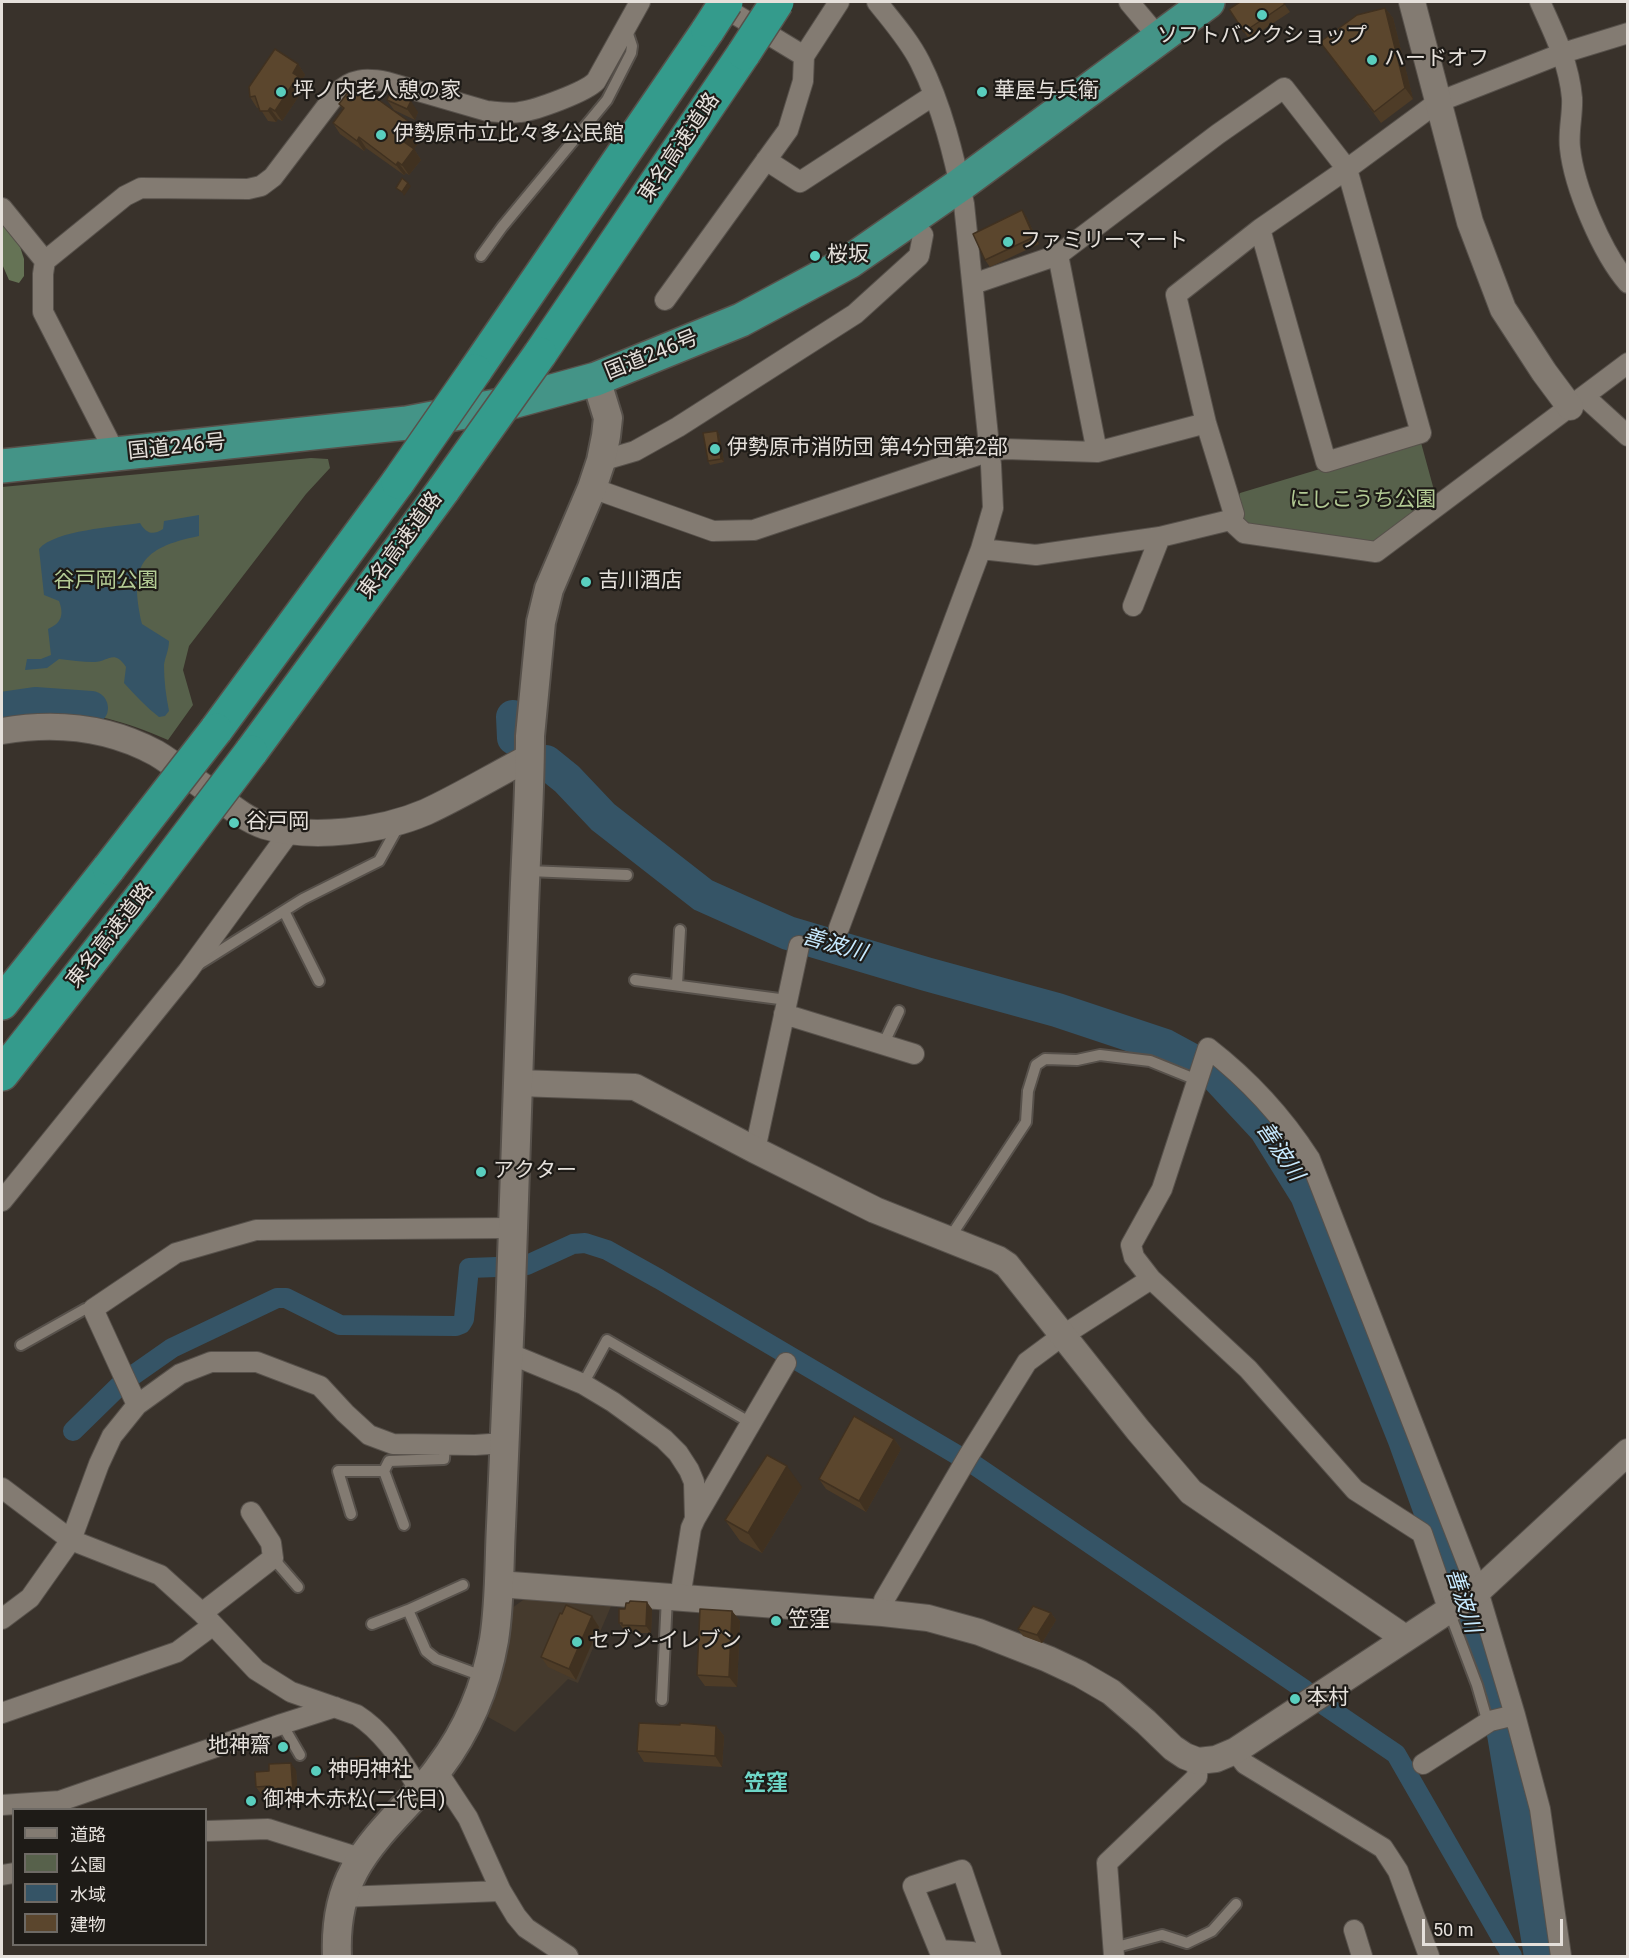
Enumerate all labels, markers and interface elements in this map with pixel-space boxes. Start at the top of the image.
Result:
marker: ソフトバンクショップ [1255,8,1269,22]
place label: ソフトバンクショップ [1157,24,1367,50]
place label: ハードオフ [1384,47,1489,73]
marker: ハードオフ [1365,53,1379,67]
place label: 坪ノ内老人憩の家 [293,79,461,105]
place label: 華屋与兵衛 [994,79,1099,105]
marker: 坪ノ内老人憩の家 [274,85,288,99]
marker: 華屋与兵衛 [975,85,989,99]
street label: 東名高速道路 [634,89,726,207]
place label: 伊勢原市立比々多公民館 [393,122,624,148]
marker: 伊勢原市立比々多公民館 [374,128,388,142]
place label: ファミリーマート [1020,229,1188,255]
marker: ファミリーマート [1001,235,1015,249]
place label: 桜坂 [827,243,869,269]
marker: 桜坂 [808,249,822,263]
street label: 国道246号 [602,326,702,386]
street label: 国道246号 [127,430,227,466]
place label: 伊勢原市消防団 第4分団第2部 [727,436,1008,462]
marker: 伊勢原市消防団 第4分団第2部 [708,442,722,456]
street label: 東名高速道路 [354,488,448,604]
park label: にしこうち公園 [1290,488,1436,514]
park label: 谷戸岡公園 [54,569,158,595]
place label: 吉川酒店 [598,569,682,595]
marker: 吉川酒店 [579,575,593,589]
place label: 谷戸岡 [246,810,309,836]
marker: 谷戸岡 [227,816,241,830]
street label: 東名高速道路 [62,879,160,993]
water label: 善波川 [799,924,869,968]
water label: 善波川 [1250,1117,1308,1187]
place label: アクター [493,1159,577,1185]
marker: アクター [474,1165,488,1179]
water label: 善波川 [1439,1566,1485,1636]
place label: 笠窪 [788,1608,830,1634]
marker: 笠窪 [769,1614,783,1628]
place label: セブン-イレブン [589,1629,742,1655]
marker: セブン-イレブン [570,1635,584,1649]
place label: 本村 [1307,1686,1349,1712]
marker: 本村 [1288,1692,1302,1706]
place label: 地神齋 [208,1734,271,1760]
marker: 地神齋 [276,1740,290,1754]
place label: 神明神社 [328,1758,412,1784]
marker: 神明神社 [309,1764,323,1778]
district label: 笠窪 [744,1771,788,1797]
place label: 御神木赤松(二代目) [263,1788,445,1814]
marker: 御神木赤松(二代目) [244,1794,258,1808]
legend [12,1808,207,1946]
text: 道路 [70,1824,106,1845]
text: 公園 [70,1854,106,1875]
text: 水域 [70,1884,106,1905]
scale bar [1425,1907,1566,1945]
text: 建物 [70,1914,106,1935]
text: 50 m [1433,1919,1473,1940]

